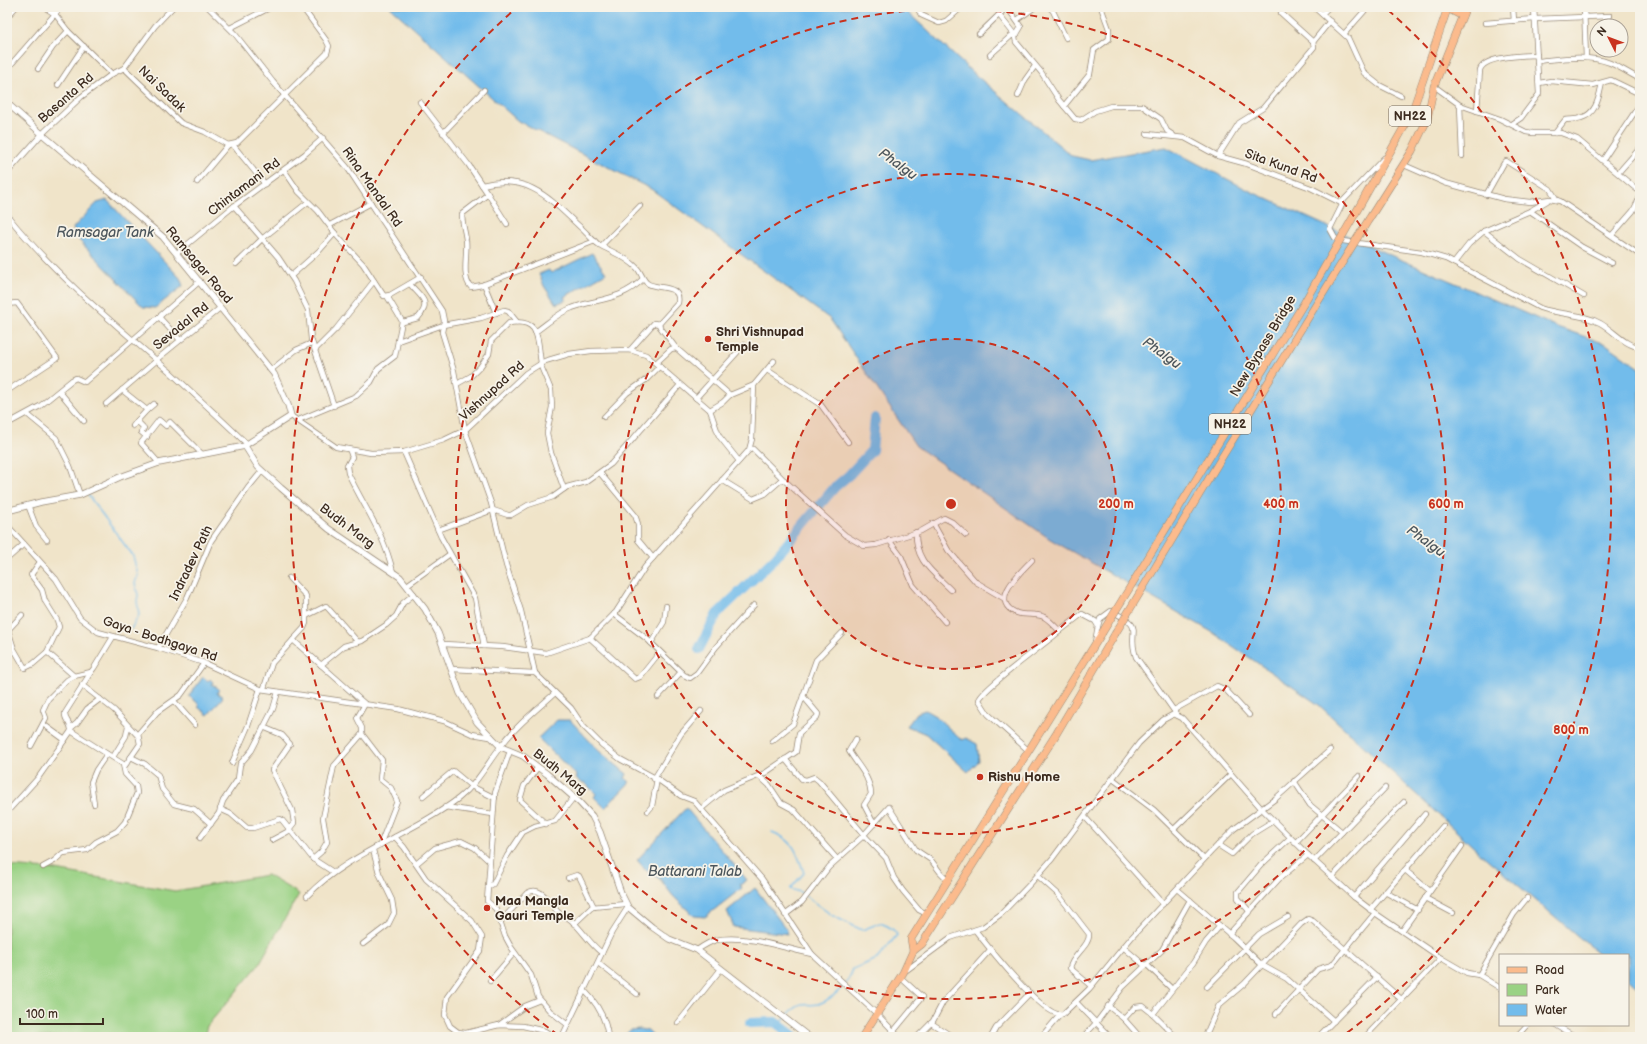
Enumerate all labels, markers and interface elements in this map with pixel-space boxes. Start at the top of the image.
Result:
north arrow [1589,18,1629,58]
text: N [1594,24,1610,39]
street label: Nai Sadak [135,62,190,116]
street label: Basanta Rd [35,69,97,127]
road number: NH22 [1389,106,1431,126]
street label: Rina Mandal Rd [338,144,406,230]
water label: Phalgu [875,144,921,184]
street label: Sita Kund Rd [1243,146,1319,186]
street label: Chintamani Rd [205,155,283,219]
street label: Ramsagar Road [162,223,236,307]
water label: Ramsagar Tank [56,224,155,241]
street label: New Bypass Bridge [1226,292,1300,399]
street label: Sevadal Rd [150,299,212,353]
place label: Shri Vishnupad Temple [716,324,804,355]
water label: Phalgu [1139,333,1185,373]
marker: Shri Vishnupad Temple [703,334,713,344]
street label: Vishnupad Rd [456,358,528,424]
road number: NH22 [1209,414,1251,434]
centre of rings [944,497,958,511]
text: 200 m [1098,497,1134,512]
text: 400 m [1263,497,1299,512]
text: 600 m [1428,497,1464,512]
street label: Budh Marg [316,500,378,552]
water label: Phalgu [1403,521,1449,561]
street label: Indradev Path [166,523,216,603]
street label: Gaya - Bodhgaya Rd [101,613,219,665]
text: 800 m [1553,723,1589,738]
street label: Budh Marg [530,745,590,799]
place label: Rishu Home [988,769,1060,785]
marker: Rishu Home [975,772,985,782]
water label: Battarani Talab [648,863,742,880]
place label: Maa Mangla Gauri Temple [495,893,574,924]
marker: Maa Mangla Gauri Temple [482,903,492,913]
legend [1499,954,1629,1026]
text: Road [1535,963,1564,978]
text: Park [1535,983,1559,998]
scale bar [20,1000,103,1026]
text: Water [1535,1003,1567,1018]
text: 100 m [26,1007,58,1022]

